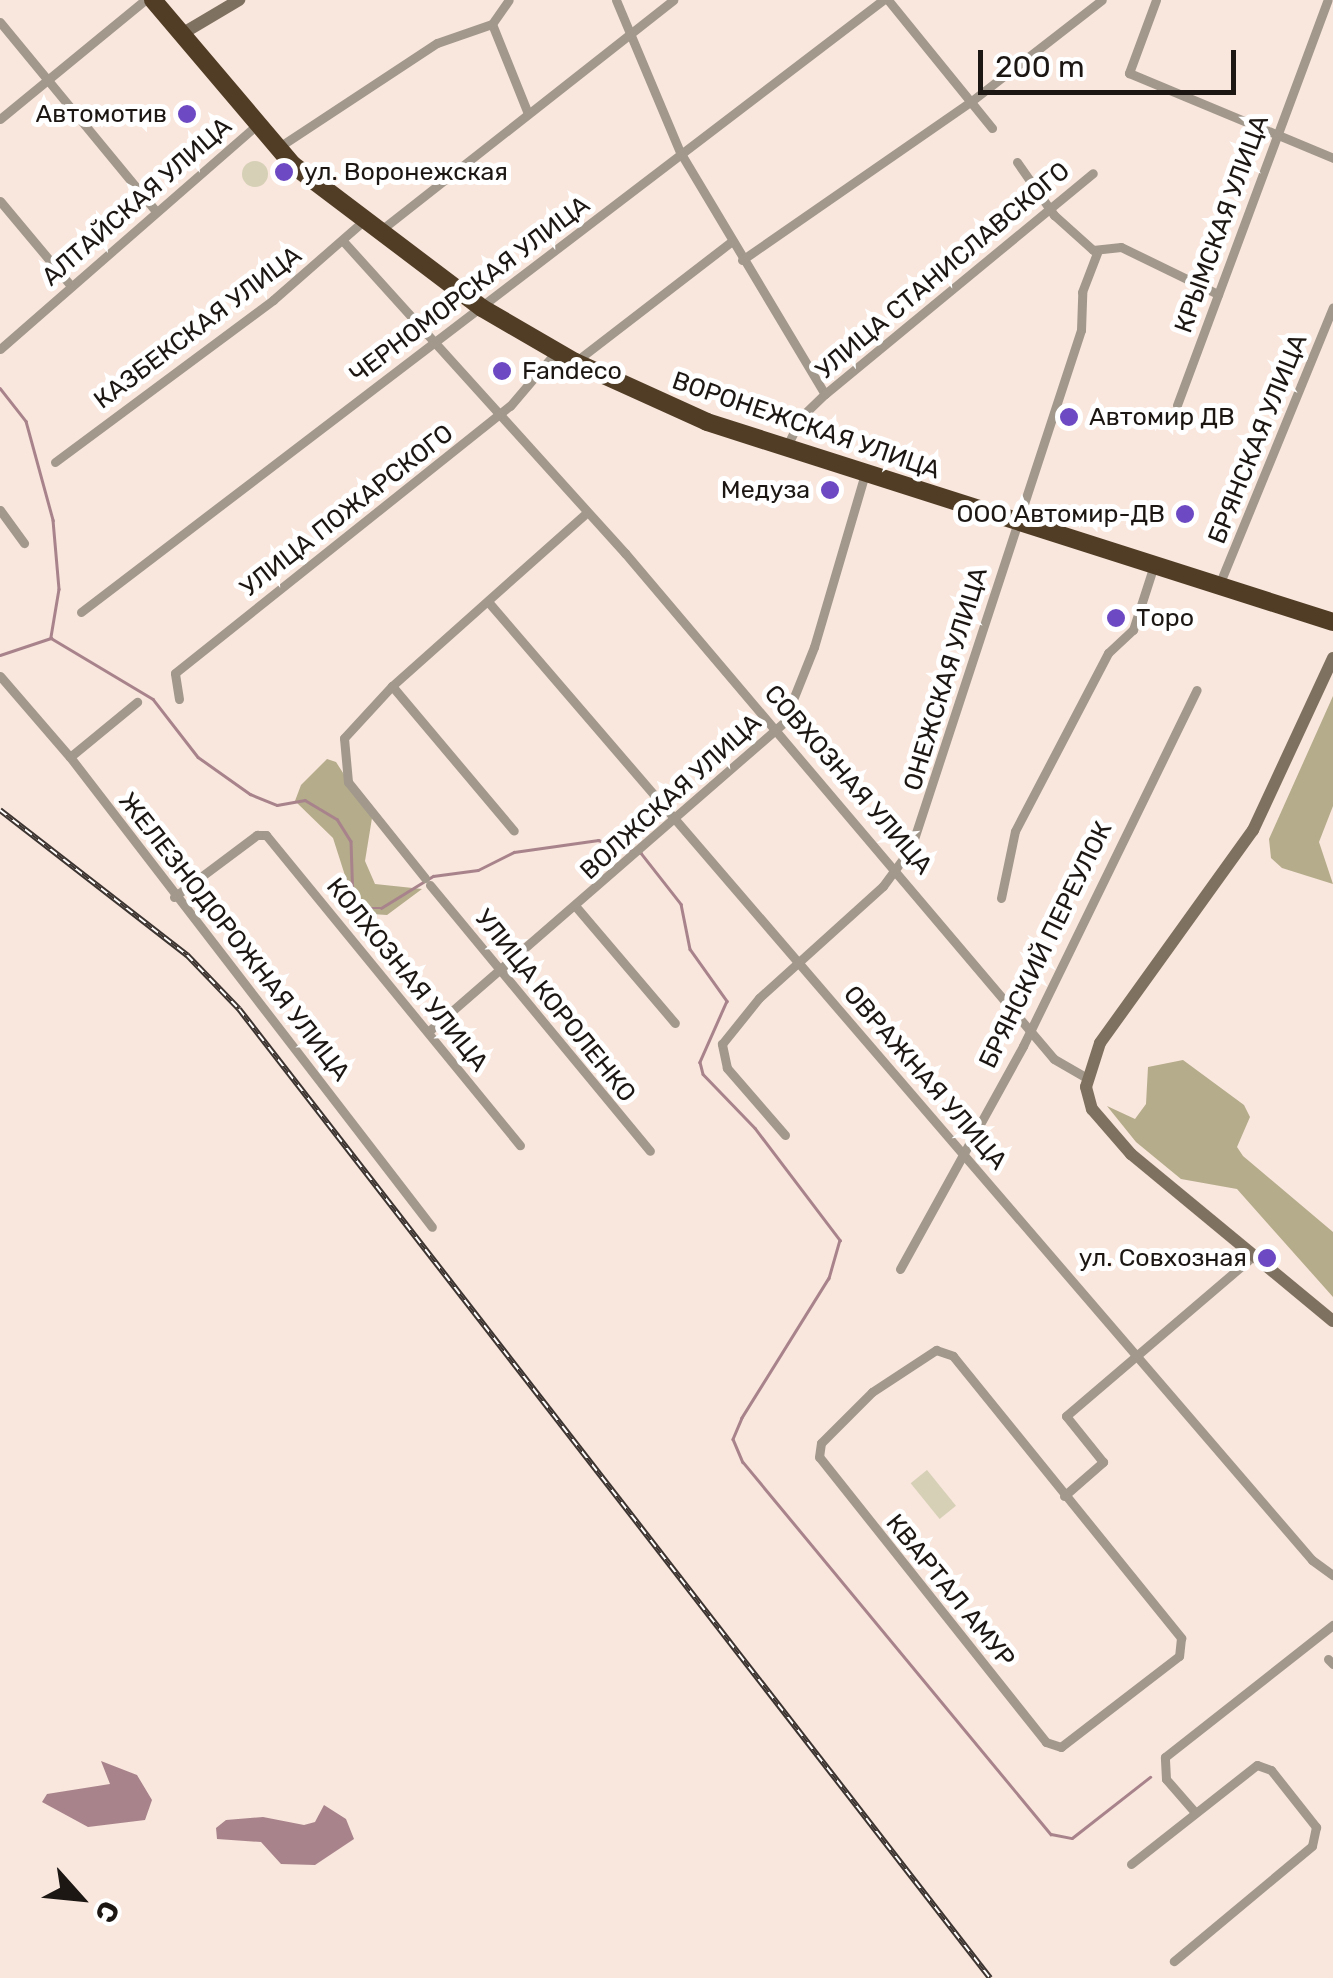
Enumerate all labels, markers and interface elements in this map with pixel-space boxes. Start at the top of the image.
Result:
scale bar [983,30,1240,92]
text: 200 m [995,49,1085,85]
place label: Автомотив [36,99,167,129]
marker: Автомотив [176,103,198,125]
street label: АЛТАЙСКАЯ УЛИЦА [36,111,238,293]
street label: КРЫМСКАЯ УЛИЦА [1169,111,1275,337]
street label: УЛИЦА СТАНИСЛАВСКОГО [810,156,1076,386]
place label: ул. Воронежская [304,157,508,187]
marker: ул. Воронежская [273,161,295,183]
street label: ЧЕРНОМОРСКАЯ УЛИЦА [344,190,596,390]
street label: КАЗБЕКСКАЯ УЛИЦА [88,240,308,416]
street label: БРЯНСКАЯ УЛИЦА [1202,330,1314,548]
place label: Fandeco [522,356,622,386]
marker: Fandeco [491,360,513,382]
street label: ВОРОНЕЖСКАЯ УЛИЦА [668,366,944,486]
place label: Автомир ДВ [1089,402,1235,432]
marker: Автомир ДВ [1058,406,1080,428]
street label: УЛИЦА ПОЖАРСКОГО [235,419,459,603]
place label: Медуза [721,475,810,505]
marker: Медуза [819,479,841,501]
place label: ООО Автомир-ДВ [957,499,1165,529]
marker: ООО Автомир-ДВ [1174,503,1196,525]
street label: ОНЕЖСКАЯ УЛИЦА [898,564,994,794]
place label: Торо [1136,603,1194,633]
marker: Торо [1105,607,1127,629]
street label: СОВХОЗНАЯ УЛИЦА [758,679,938,881]
street label: ВОЛЖСКАЯ УЛИЦА [574,708,768,886]
street label: ЖЕЛЕЗНОДОРОЖНАЯ УЛИЦА [112,787,356,1087]
street label: БРЯНСКИЙ ПЕРЕУЛОК [973,817,1119,1073]
street label: КОЛХОЗНАЯ УЛИЦА [320,872,494,1078]
street label: УЛИЦА КОРОЛЕНКО [468,904,642,1108]
street label: ОВРАЖНАЯ УЛИЦА [837,980,1013,1176]
place label: ул. Совхозная [1079,1243,1247,1273]
marker: ул. Совхозная [1256,1247,1278,1269]
street label: КВАРТАЛ АМУР [879,1509,1021,1673]
north arrow [30,1848,130,1948]
text: С [88,1896,126,1928]

